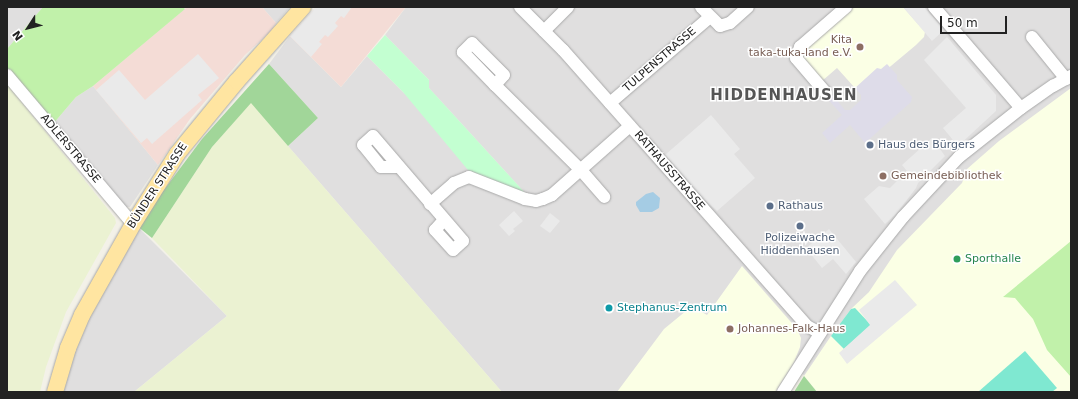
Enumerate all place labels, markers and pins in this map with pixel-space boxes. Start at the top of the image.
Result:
place label: Kita taka-tuka-land e.V. [749,34,852,60]
marker: Kita taka-tuka-land e.V. [855,42,865,52]
place label: Haus des Bürgers [878,138,975,152]
marker: Haus des Bürgers [865,140,875,150]
place label: Gemeindebibliothek [891,169,1002,183]
marker: Gemeindebibliothek [878,171,888,181]
place label: Rathaus [778,199,823,213]
marker: Rathaus [765,201,775,211]
marker: Polizeiwache Hiddenhausen [795,221,805,231]
place label: Polizeiwache Hiddenhausen [760,232,840,258]
place label: Sporthalle [965,252,1021,266]
marker: Sporthalle [952,254,962,264]
place label: Stephanus-Zentrum [617,301,727,315]
marker: Stephanus-Zentrum [604,303,614,313]
place label: Johannes-Falk-Haus [738,322,845,336]
marker: Johannes-Falk-Haus [725,324,735,334]

